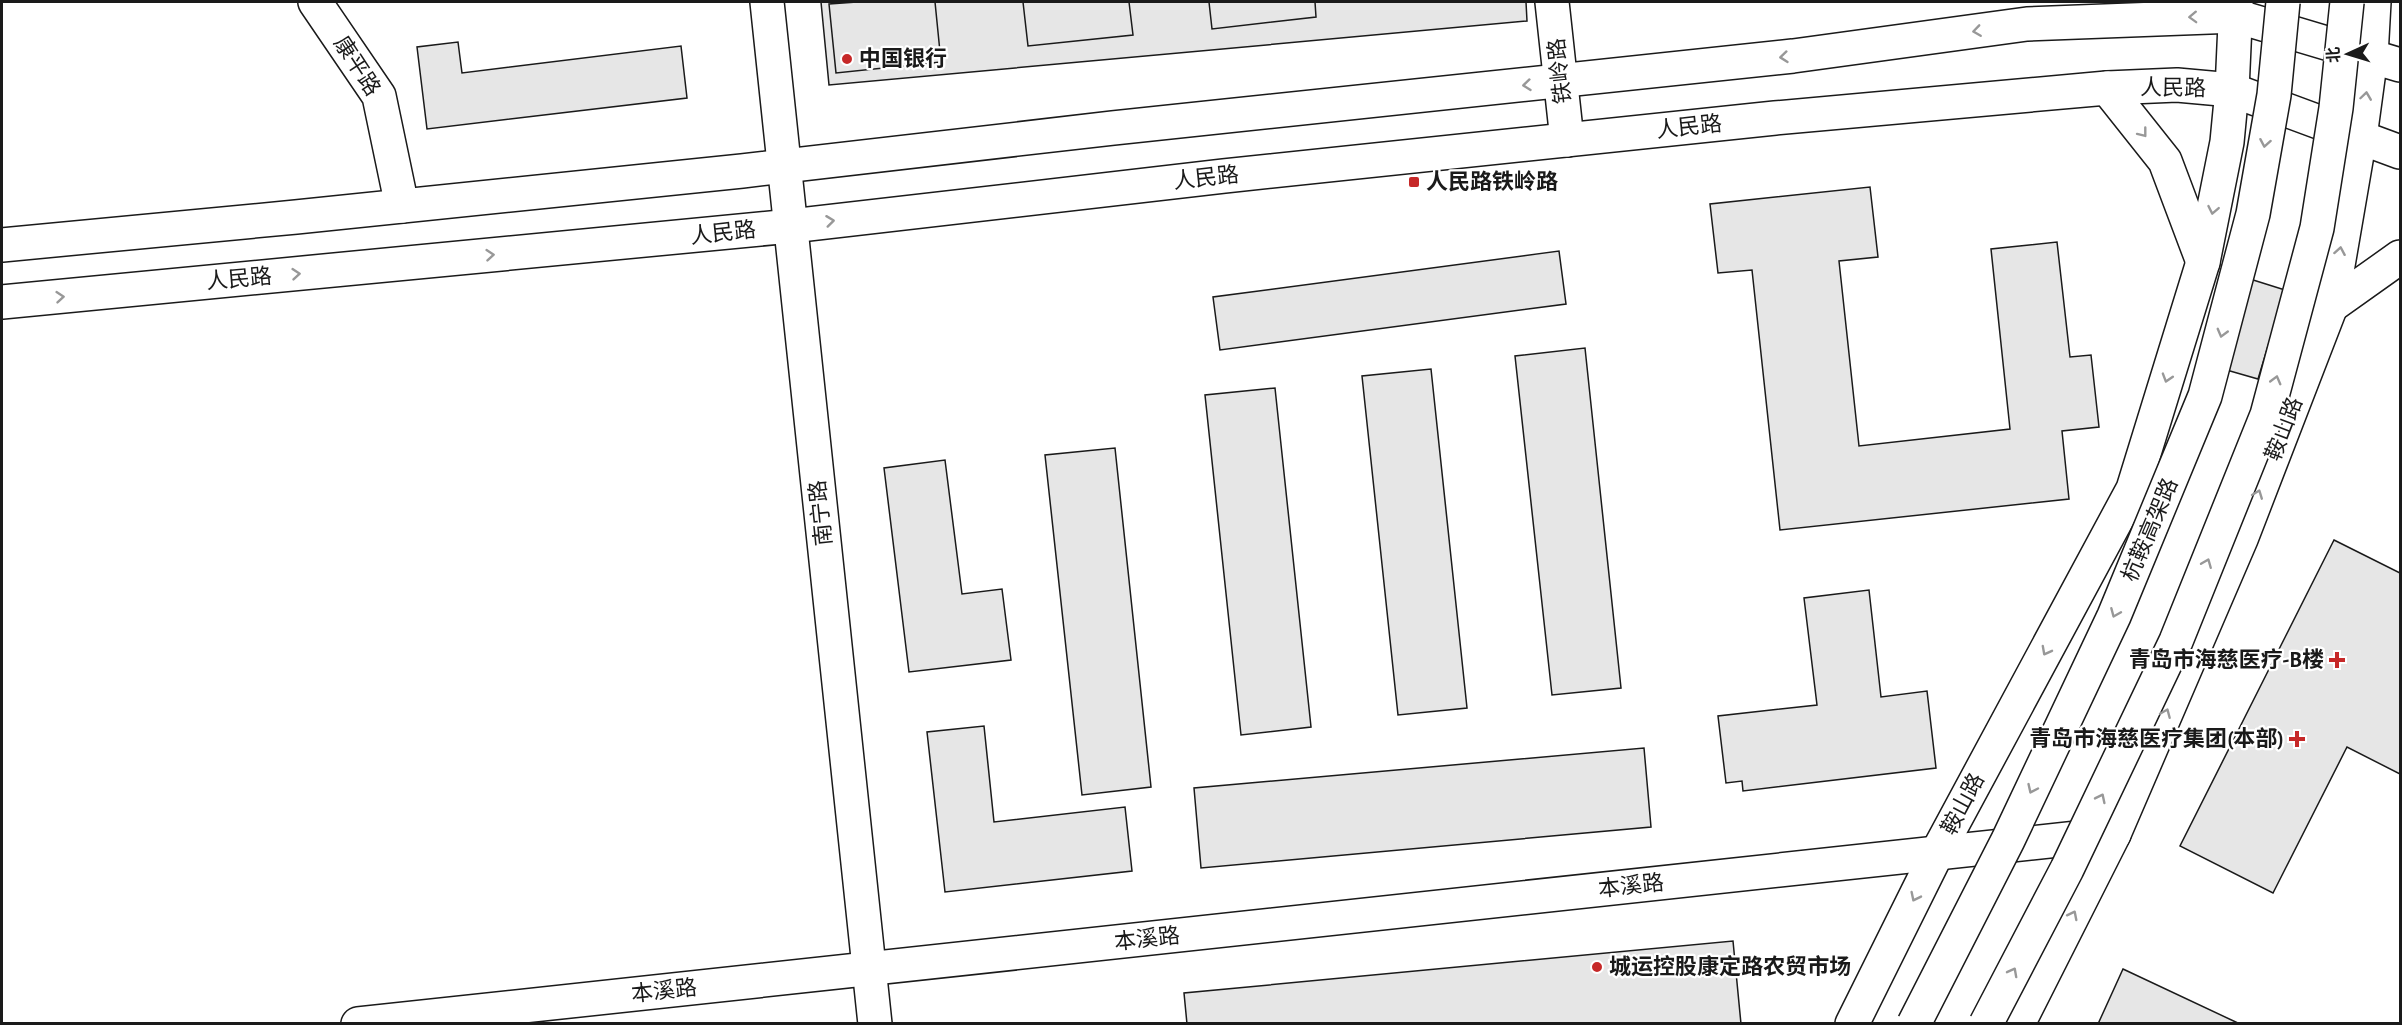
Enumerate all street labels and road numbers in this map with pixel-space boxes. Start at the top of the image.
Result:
street label: 康平路 [330,32,385,100]
street label: 铁岭路 [1545,37,1574,105]
street label: 人民路 [2140,75,2206,100]
street label: 人民路 [1655,112,1723,141]
street label: 人民路 [1172,163,1240,192]
street label: 人民路 [689,218,757,247]
street label: 人民路 [205,264,273,293]
street label: 鞍山路 [2261,394,2306,464]
street label: 杭鞍高架路 [2117,475,2182,585]
street label: 南宁路 [806,479,835,547]
street label: 鞍山路 [1937,769,1988,838]
street label: 本溪路 [1597,871,1665,900]
street label: 本溪路 [1113,924,1181,953]
street label: 本溪路 [630,976,698,1005]

